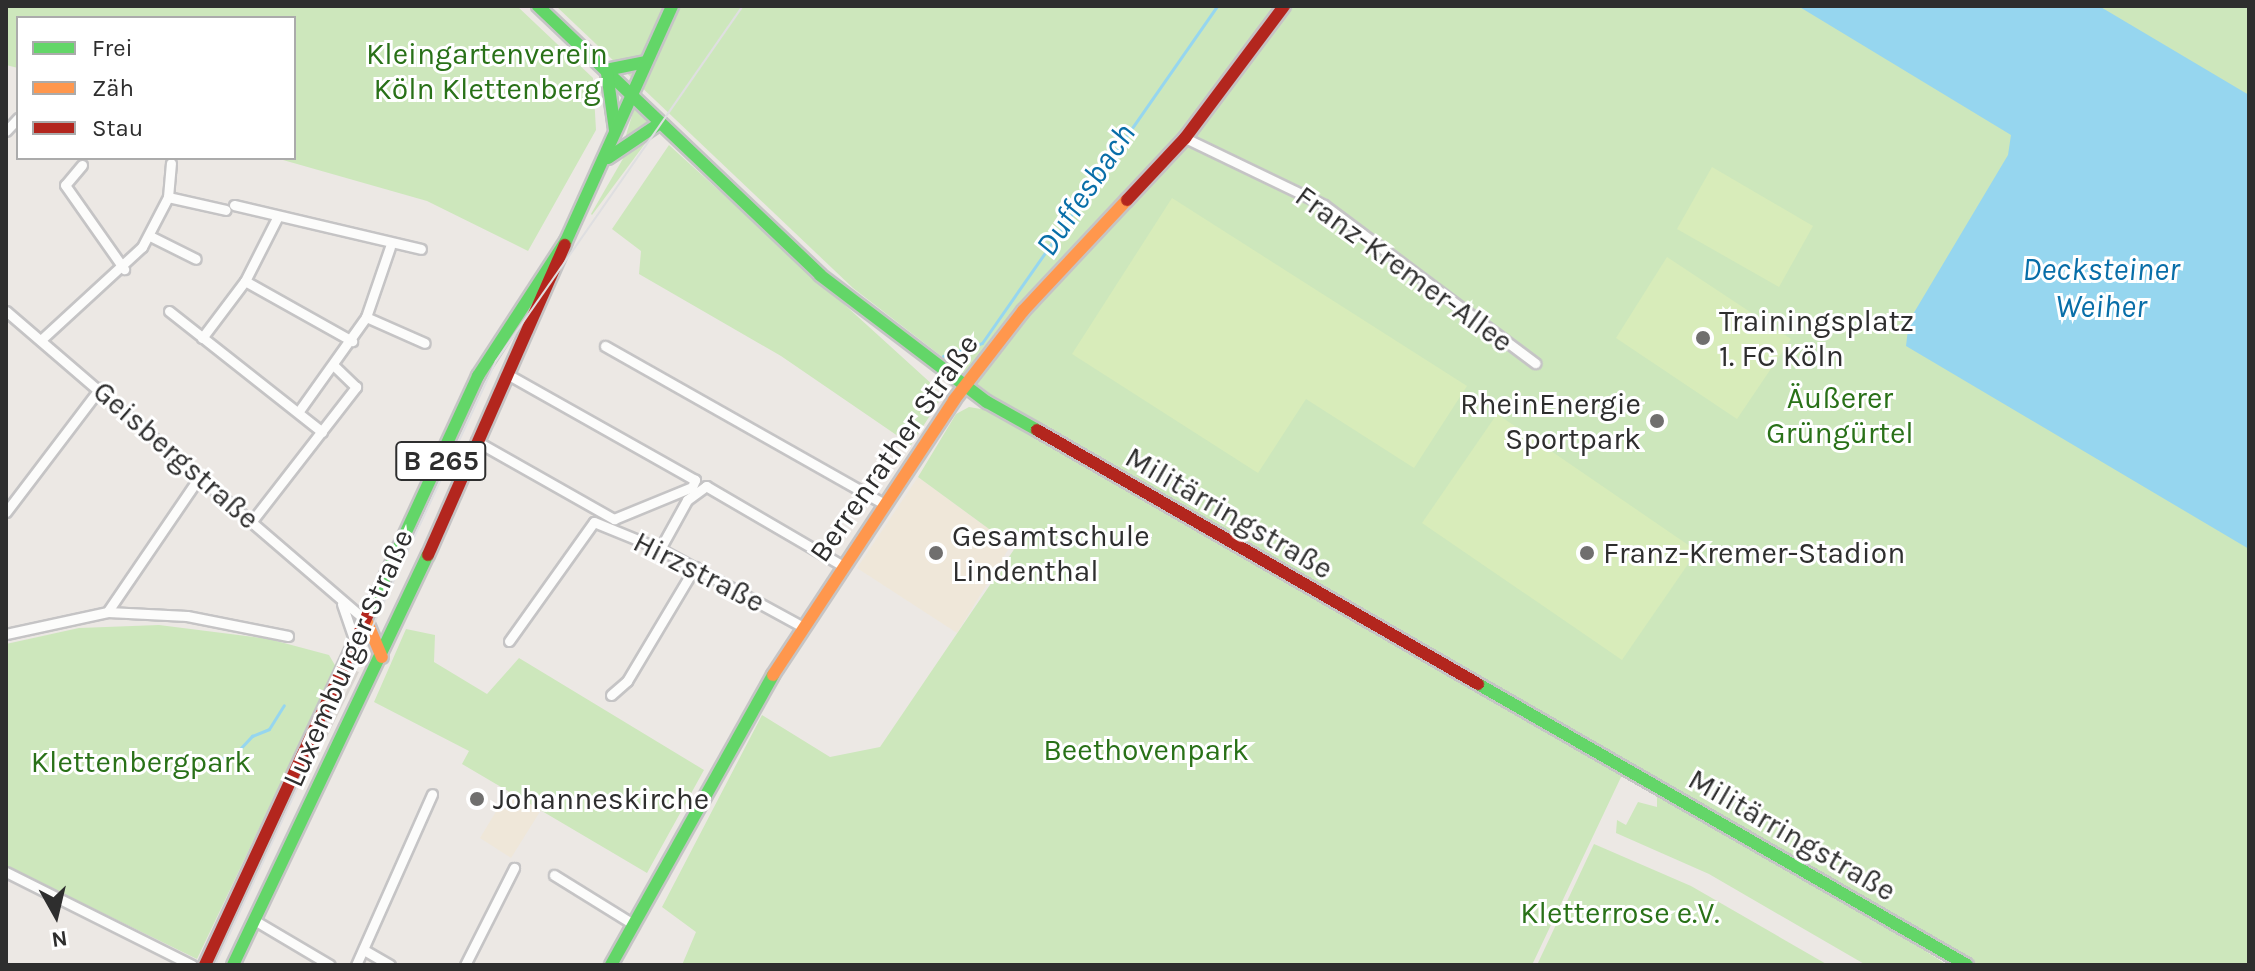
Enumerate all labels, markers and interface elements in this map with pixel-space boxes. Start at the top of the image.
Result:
legend [16,16,296,160]
text: Frei [92,34,133,62]
park label: Kleingartenverein Köln Klettenberg [366,36,608,106]
text: Zäh [92,74,134,102]
text: Stau [92,114,143,142]
water label: Duffesbach [1028,117,1144,263]
street label: Franz-Kremer-Allee [1288,178,1520,360]
water label: Decksteiner Weiher [2022,252,2180,327]
place label: Trainingsplatz 1. FC Köln [1719,303,1914,374]
street label: Berrenrather Straße [802,327,986,569]
marker: Trainingsplatz 1. FC Köln [1694,329,1712,347]
street label: Geisbergstraße [86,373,266,537]
park label: Äußerer Grüngürtel [1766,380,1914,450]
place label: RheinEnergie Sportpark [1460,386,1641,456]
marker: RheinEnergie Sportpark [1648,412,1666,430]
road number: B 265 [395,437,487,485]
street label: Militärringstraße [1119,439,1339,587]
place label: Gesamtschule Lindenthal [952,518,1150,588]
street label: Luxemburger Straße [275,524,421,792]
street label: Hirzstraße [627,524,771,620]
place label: Franz-Kremer-Stadion [1603,535,1905,571]
marker: Gesamtschule Lindenthal [927,544,945,562]
marker: Franz-Kremer-Stadion [1578,544,1596,562]
park label: Beethovenpark [1043,732,1249,768]
park label: Klettenbergpark [31,744,251,780]
street label: Militärringstraße [1682,761,1902,909]
place label: Johanneskirche [493,781,709,817]
marker: Johanneskirche [468,790,486,808]
north arrow [16,875,96,955]
park label: Kletterrose e.V. [1520,895,1720,931]
text: N [50,925,69,953]

